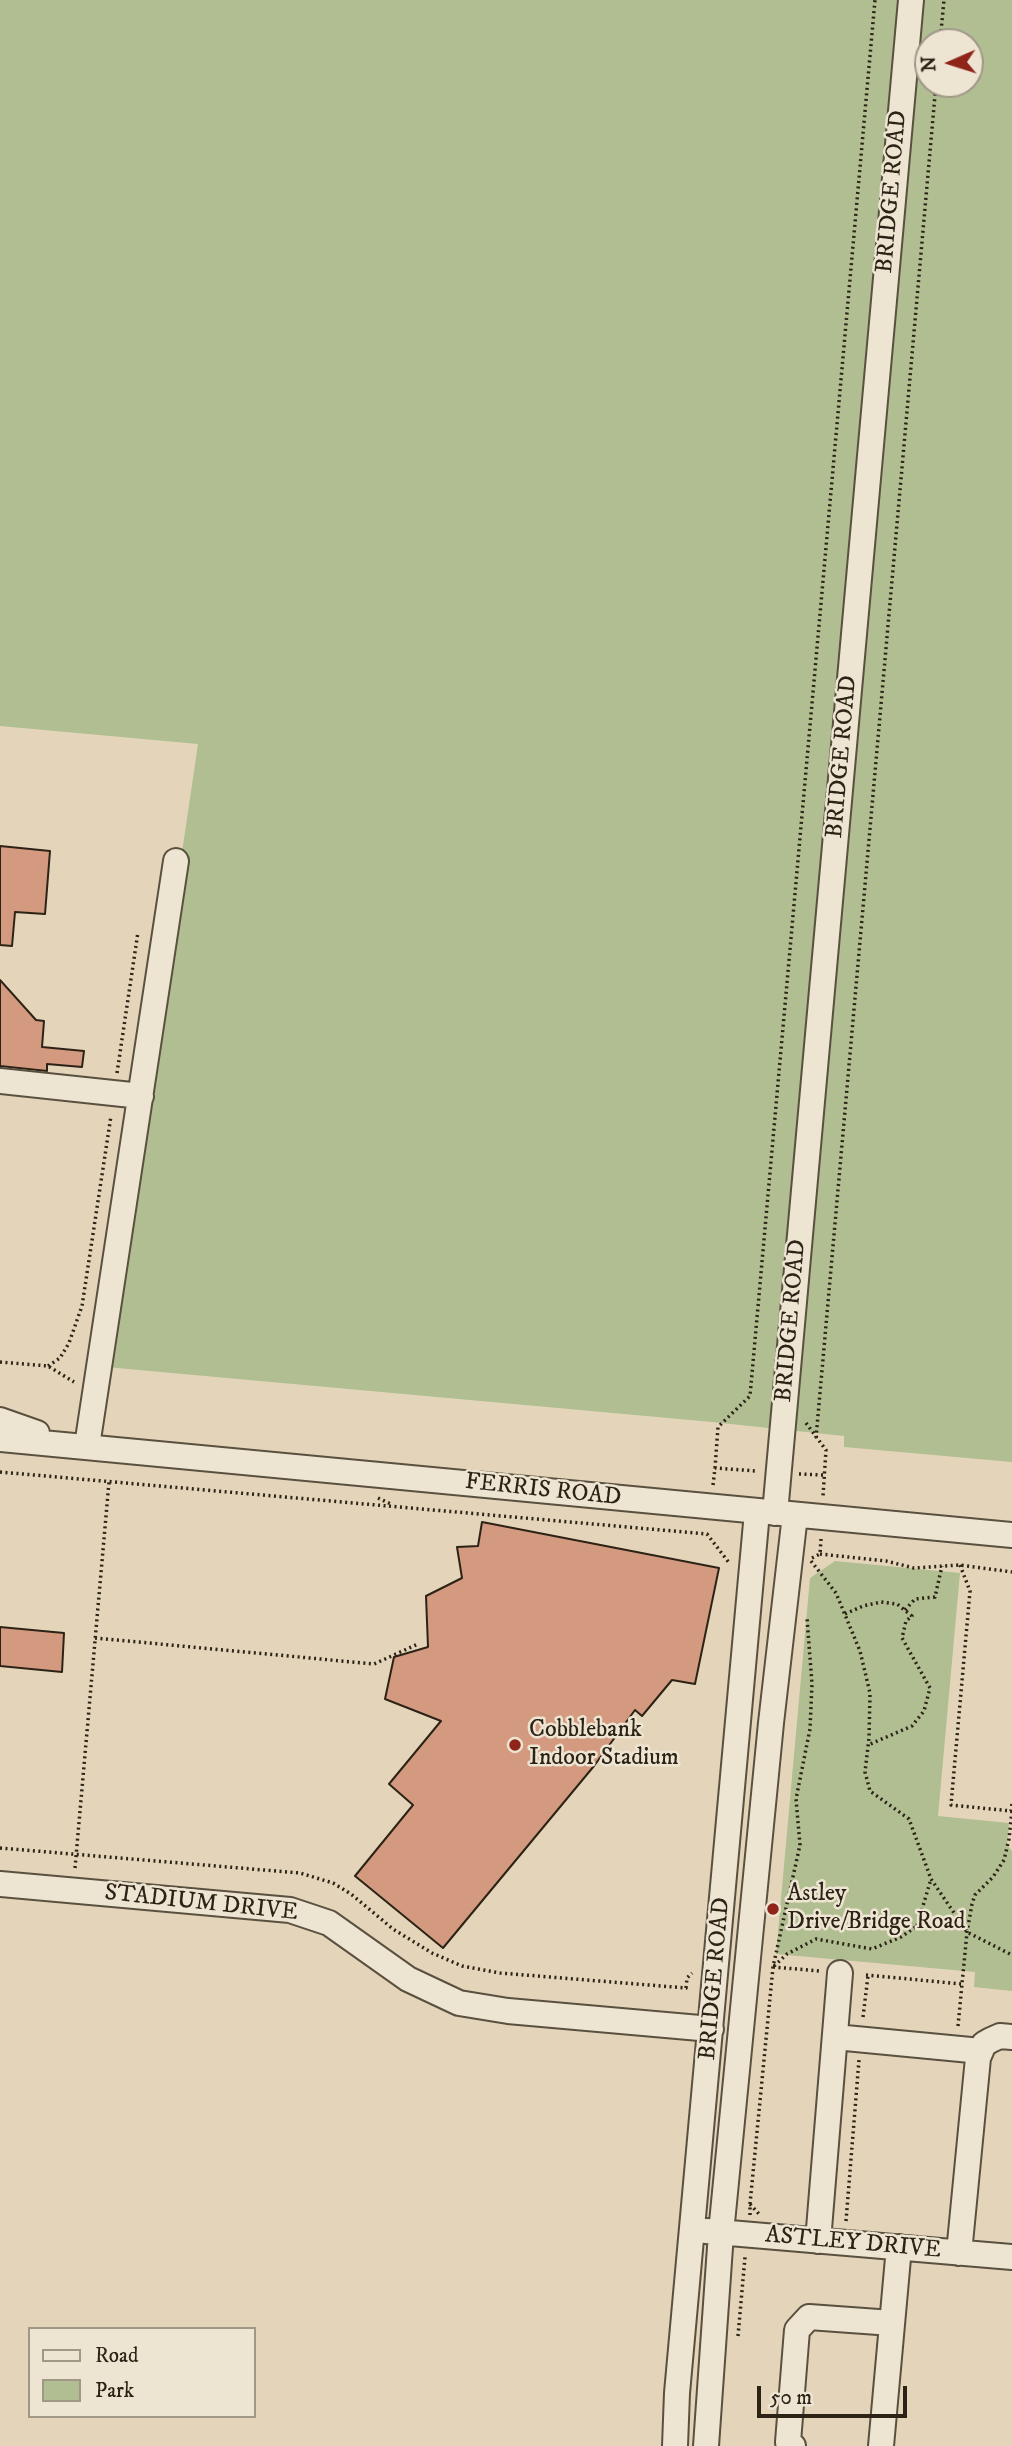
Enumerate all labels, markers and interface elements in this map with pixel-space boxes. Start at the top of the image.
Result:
north arrow [914,28,984,98]
text: N [918,56,941,72]
street label: BRIDGE ROAD [872,109,914,275]
street label: BRIDGE ROAD [822,674,864,840]
street label: BRIDGE ROAD [771,1238,813,1404]
street label: FERRIS ROAD [463,1468,623,1514]
place label: Cobblebank Indoor Stadium [529,1717,679,1773]
marker: Cobblebank Indoor Stadium [507,1737,523,1753]
street label: STADIUM DRIVE [103,1880,299,1928]
place label: Astley Drive/Bridge Road [787,1881,966,1937]
street label: BRIDGE ROAD [695,1896,737,2062]
marker: Astley Drive/Bridge Road [765,1901,781,1917]
street label: ASTLEY DRIVE [764,2222,942,2266]
legend [28,2327,256,2418]
text: Road [95,2343,139,2369]
scale bar [760,2372,911,2416]
text: Park [95,2378,134,2404]
text: 50 m [770,2385,812,2411]

